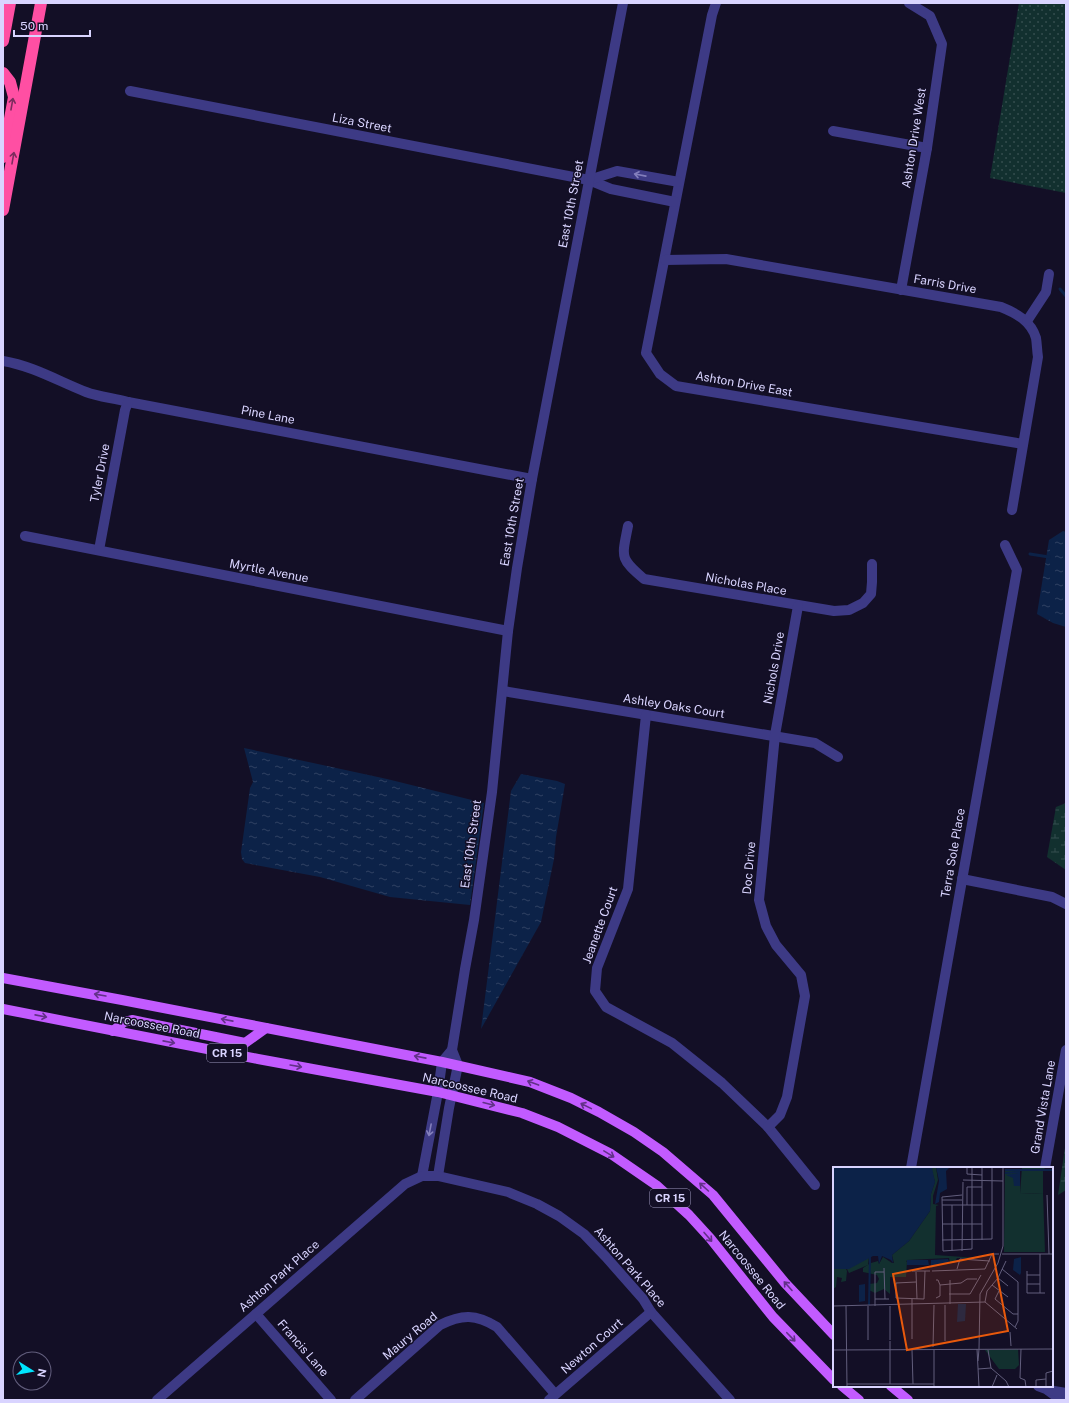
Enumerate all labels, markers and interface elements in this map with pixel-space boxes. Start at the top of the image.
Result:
scale bar [14,12,90,38]
text: 50 m [20,19,48,33]
street label: Ashton Drive West [899,86,929,189]
one-way arrow [9,98,17,111]
street label: Liza Street [331,110,393,136]
one-way arrow [9,152,17,165]
street label: East 10th Street [556,159,586,249]
one-way arrow [634,171,647,179]
street label: Farris Drive [912,272,978,296]
street label: Ashton Drive East [694,369,794,399]
street label: Pine Lane [240,403,296,427]
street label: Tyler Drive [87,442,113,504]
street label: East 10th Street [497,477,527,567]
street label: Myrtle Avenue [228,556,310,586]
street label: Nicholas Place [704,570,788,598]
street label: Nichols Drive [761,631,787,705]
street label: Ashley Oaks Court [622,691,726,721]
street label: East 10th Street [458,799,484,889]
street label: Terra Sole Place [938,807,968,899]
street label: Doc Drive [740,841,758,895]
street label: Jeanette Court [580,884,621,965]
one-way arrow [94,991,107,999]
street label: Narcoossee Road [103,1009,201,1041]
one-way arrow [34,1013,47,1021]
one-way arrow [221,1016,234,1024]
one-way arrow [162,1038,175,1046]
road number: CR 15 [207,1044,247,1062]
one-way arrow [413,1053,426,1061]
street label: Grand Vista Lane [1028,1059,1058,1155]
one-way arrow [290,1063,303,1071]
street label: Narcoossee Road [421,1070,519,1106]
one-way arrow [527,1079,539,1087]
one-way arrow [483,1101,496,1109]
one-way arrow [580,1101,592,1109]
one-way arrow [426,1123,434,1136]
one-way arrow [603,1150,615,1158]
inset map [833,1167,1053,1387]
one-way arrow [699,1182,709,1192]
road number: CR 15 [650,1189,690,1207]
street label: Ashton Park Place [591,1224,669,1310]
street label: Narcoossee Road [716,1228,788,1312]
one-way arrow [704,1231,713,1242]
street label: Ashton Park Place [236,1237,322,1315]
one-way arrow [784,1281,793,1291]
street label: Maury Road [380,1309,440,1363]
street label: Newton Court [558,1315,626,1377]
street label: Francis Lane [275,1317,332,1379]
one-way arrow [786,1332,796,1342]
north arrow [12,1351,52,1391]
text: N [35,1368,49,1378]

